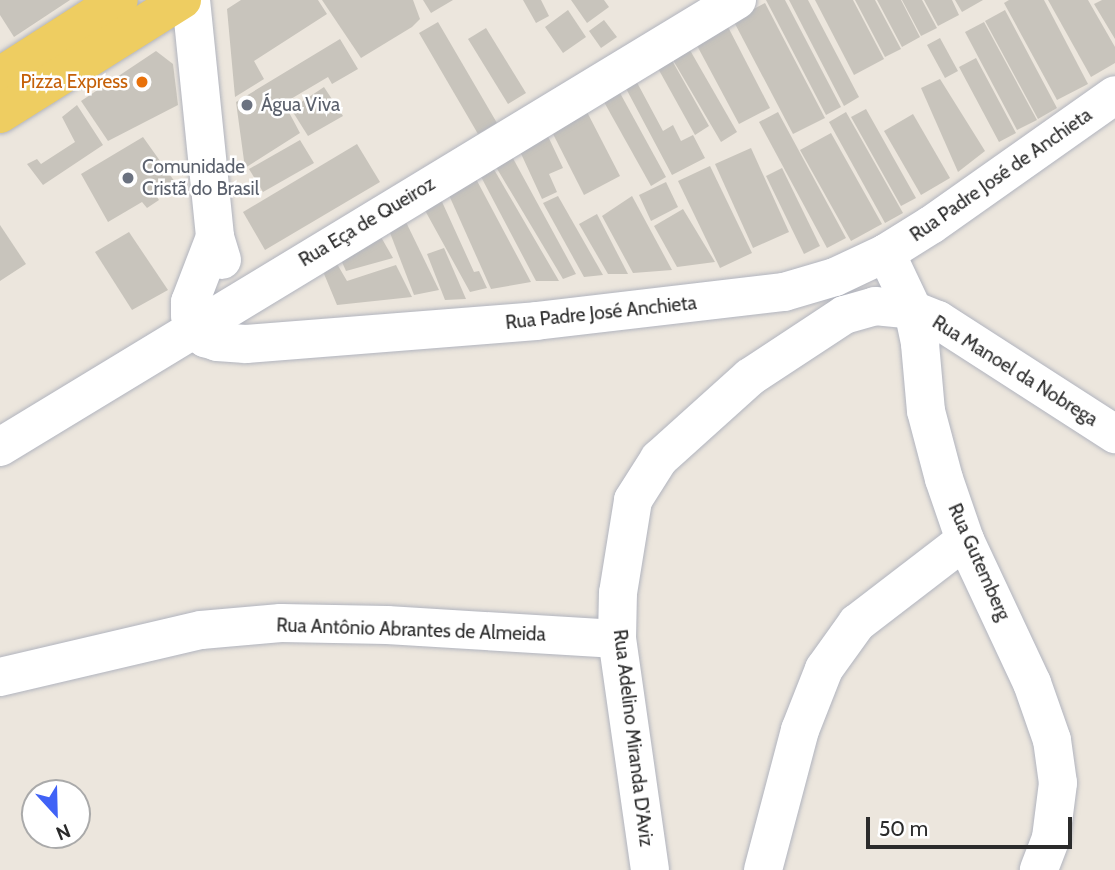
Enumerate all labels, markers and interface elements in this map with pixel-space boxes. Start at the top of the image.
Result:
place label: Pizza Express [21,71,128,93]
marker: Pizza Express [134,74,150,90]
place label: Água Viva [261,94,340,116]
marker: Água Viva [239,97,255,113]
street label: Rua Padre José de Anchieta [906,104,1096,246]
place label: Comunidade Cristã do Brasil [142,156,259,200]
marker: Comunidade Cristã do Brasil [120,170,136,186]
street label: Rua Eça de Queiroz [295,172,439,272]
street label: Rua Padre José Anchieta [504,292,698,334]
street label: Rua Manoel da Nobrega [928,311,1102,431]
street label: Rua Gutemberg [943,500,1015,624]
street label: Rua Antônio Abrantes de Almeida [276,614,546,646]
street label: Rua Adelino Miranda D'Aviz [608,628,658,848]
north arrow [21,779,91,849]
scale bar [870,804,1076,848]
text: 50 m [879,816,928,841]
text: N [53,819,74,845]

